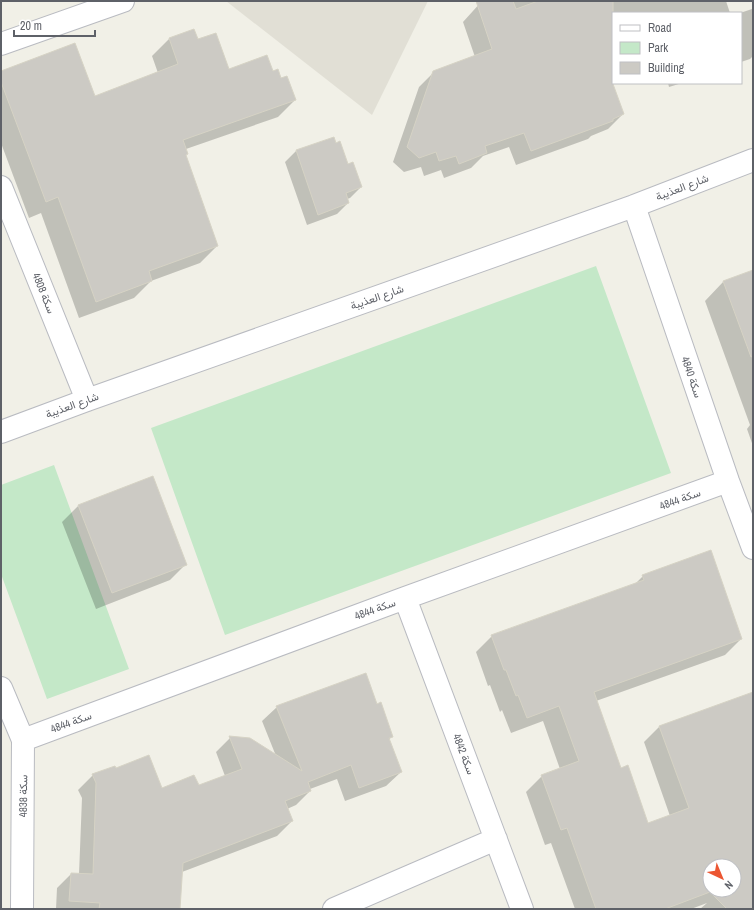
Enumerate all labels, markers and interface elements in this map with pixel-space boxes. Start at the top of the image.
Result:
scale bar [14,12,95,38]
legend [612,12,742,84]
text: 20 m [20,18,42,34]
text: Road [648,20,672,36]
text: Park [648,40,668,56]
text: Building [648,60,685,76]
street label: شارع العذيبة [654,170,711,204]
street label: سكة 4808 [30,271,59,316]
street label: شارع العذيبة [349,281,406,314]
street label: سكة 4840 [678,355,706,400]
street label: شارع العذيبة [44,389,101,422]
street label: سكة 4844 [658,485,703,513]
street label: سكة 4844 [353,595,398,623]
street label: سكة 4844 [49,708,94,736]
street label: سكة 4842 [450,732,478,777]
street label: سكة 4838 [16,774,30,817]
north arrow [702,858,742,898]
text: N [722,878,736,892]

